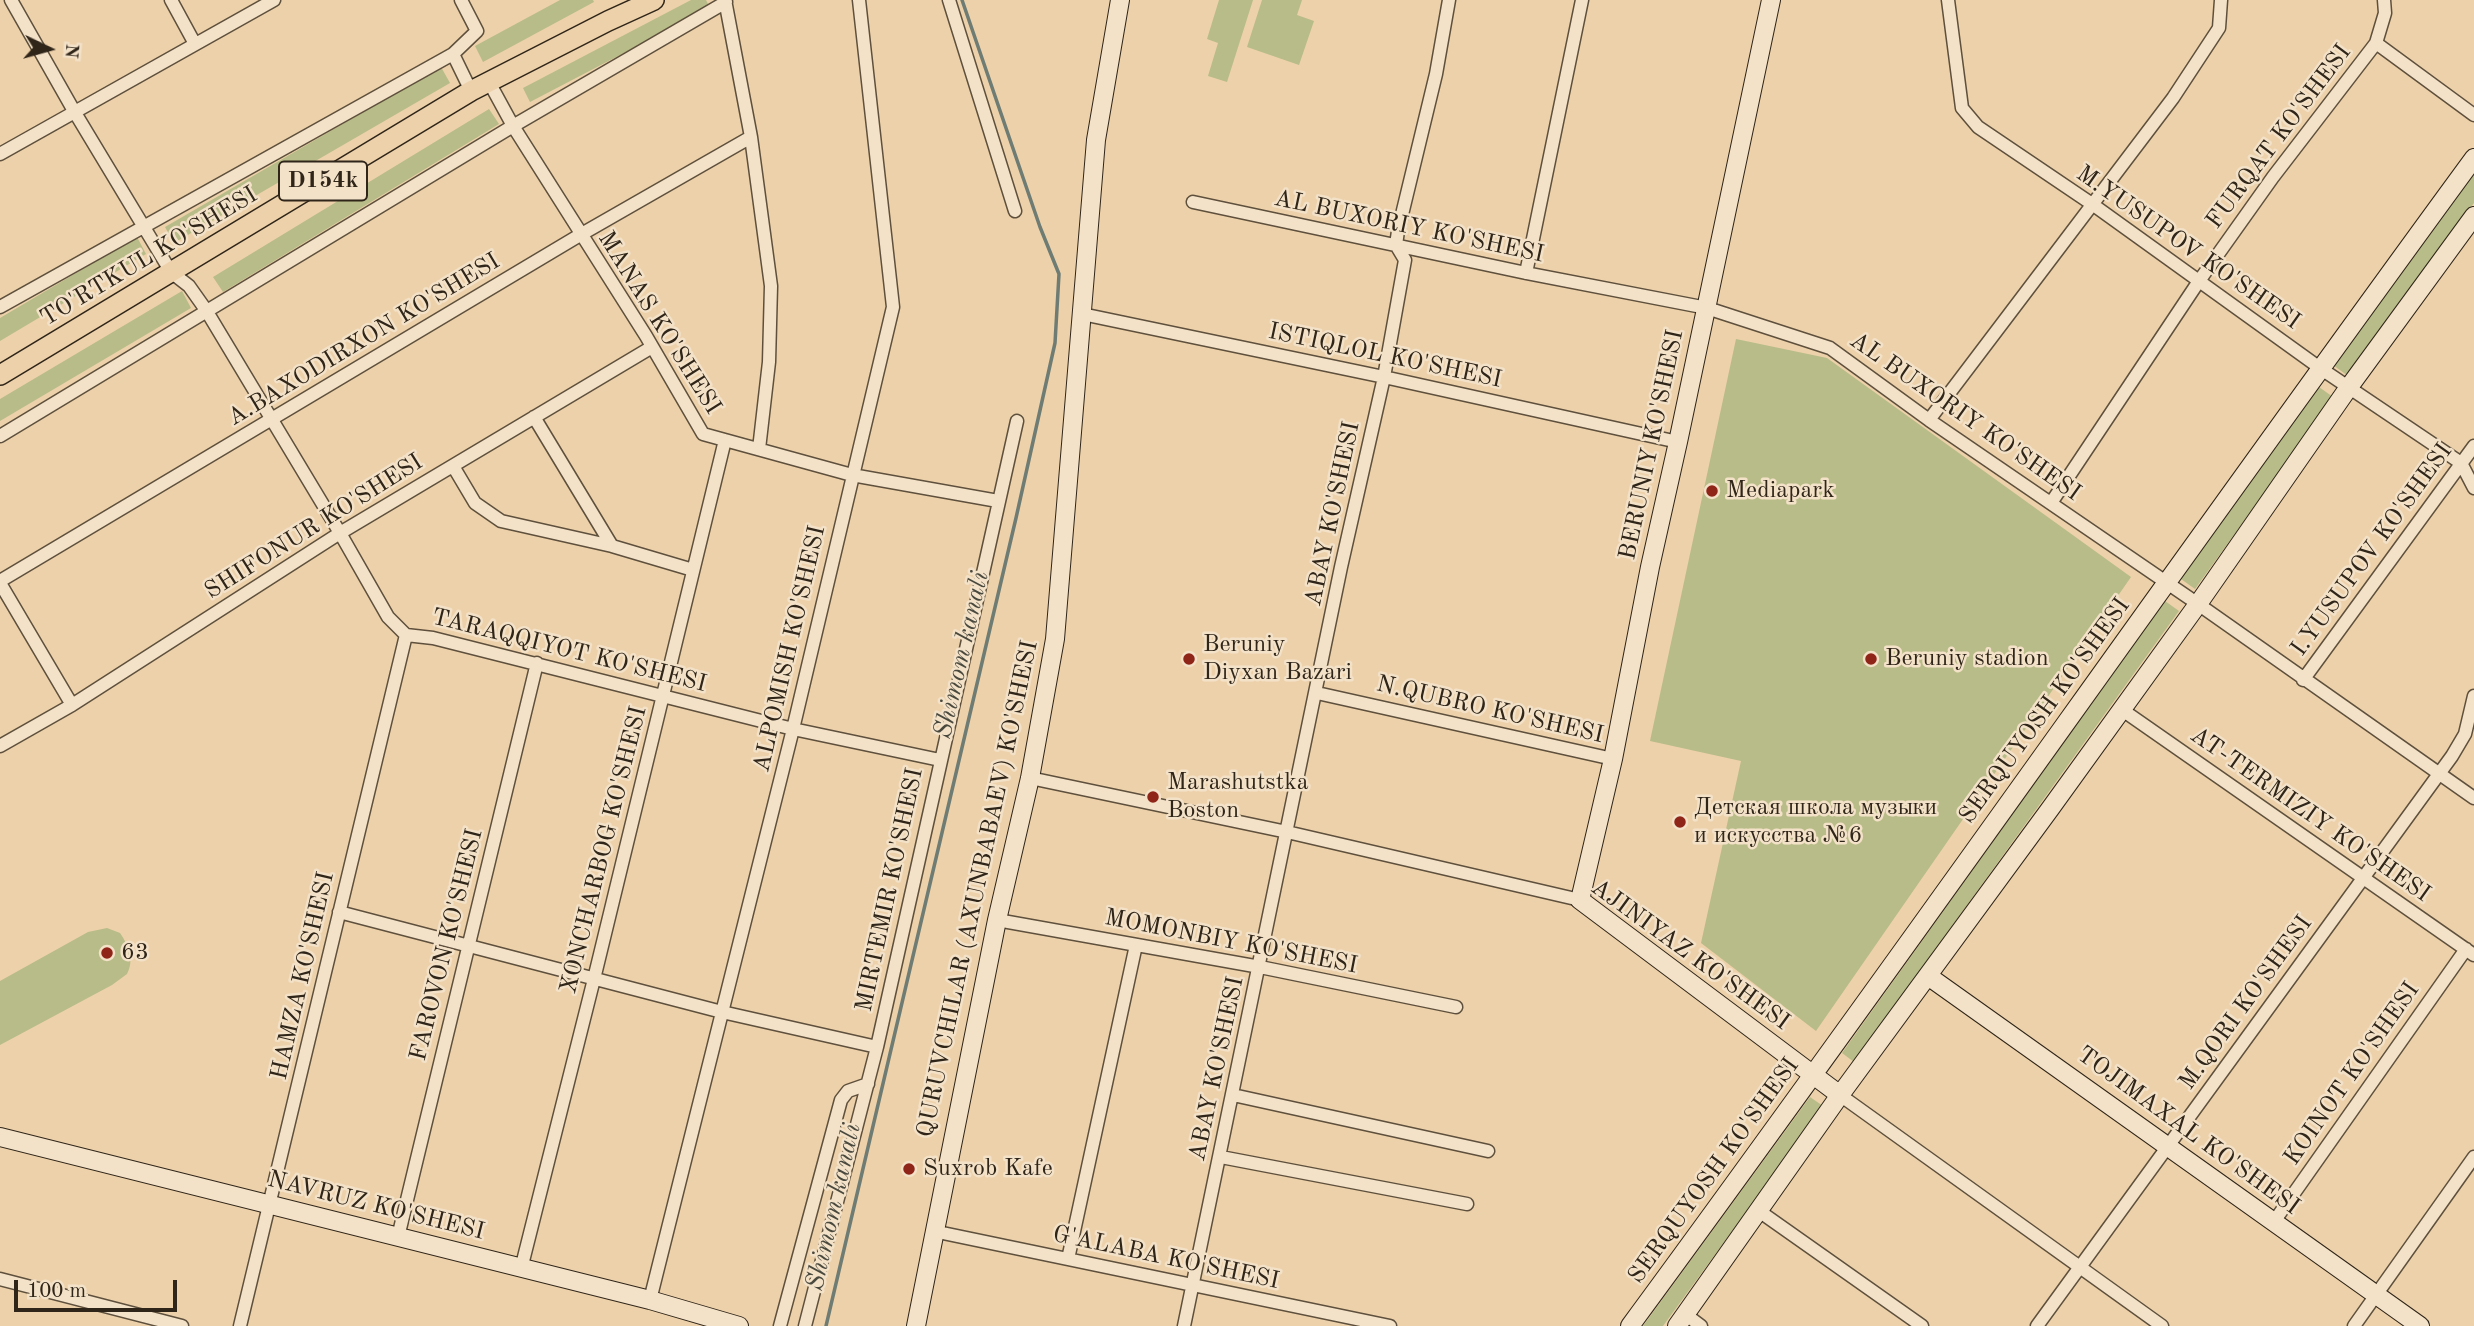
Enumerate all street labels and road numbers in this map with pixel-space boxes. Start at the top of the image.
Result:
street label: FURQAT KO'SHESI [2200,39,2358,235]
street label: M.YUSUPOV KO'SHESI [2070,160,2306,336]
road number: D154k [279,162,367,200]
street label: TO'RTKUL KO'SHESI [35,181,263,333]
street label: AL BUXORIY KO'SHESI [1271,184,1547,270]
street label: MANAS KO'SHESI [591,226,727,420]
street label: A.BAXODIRXON KO'SHESI [223,247,505,433]
street label: ISTIQLOL KO'SHESI [1266,317,1504,395]
street label: AL BUXORIY KO'SHESI [1844,326,2086,508]
street label: BERUNIY KO'SHESI [1614,327,1690,563]
street label: ABAY KO'SHESI [1299,419,1367,609]
street label: I.YUSUPOV KO'SHESI [2285,438,2459,662]
street label: SHIFONUR KO'SHESI [200,448,428,606]
street label: ALPOMISH KO'SHESI [748,523,832,775]
street label: SERQUYOSH KO'SHESI [1953,592,2137,830]
street label: TARAQQIYOT KO'SHESI [429,603,709,699]
street label: QURUVCHILAR (AXUNBABAEV) KO'SHESI [911,638,1045,1140]
street label: N.QUBRO KO'SHESI [1374,670,1606,750]
street label: XONCHARBOG KO'SHESI [554,703,654,997]
street label: AT-TERMIZIY KO'SHESI [2184,721,2436,909]
street label: MIRTEMIR KO'SHESI [850,766,930,1014]
street label: FAROVON KO'SHESI [404,826,490,1064]
street label: HAMZA KO'SHESI [265,869,341,1083]
street label: AJINIYAZ KO'SHESI [1585,873,1795,1037]
street label: MOMONBIY KO'SHESI [1102,903,1360,981]
street label: M.QORI KO'SHESI [2173,910,2319,1096]
street label: ABAY KO'SHESI [1183,974,1251,1164]
street label: KOINOT KO'SHESI [2278,977,2426,1171]
street label: TOJIMAXAL KO'SHESI [2071,1040,2305,1222]
street label: SERQUYOSH KO'SHESI [1622,1052,1806,1290]
street label: NAVRUZ KO'SHESI [265,1165,487,1247]
street label: G'ALABA KO'SHESI [1050,1220,1282,1296]

